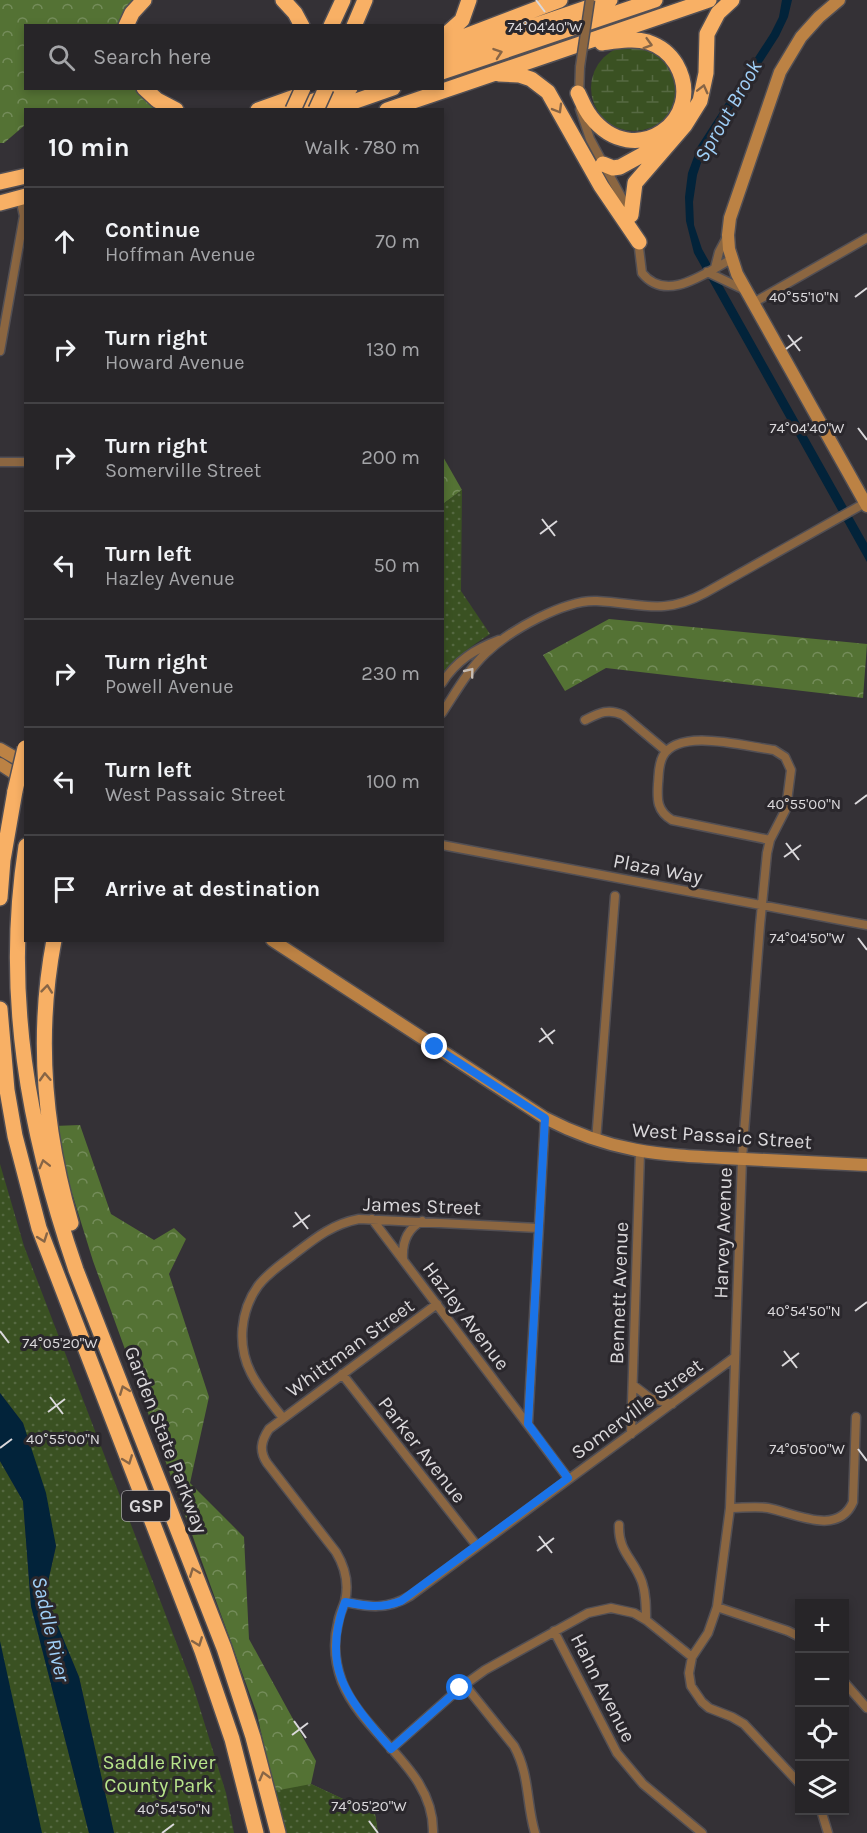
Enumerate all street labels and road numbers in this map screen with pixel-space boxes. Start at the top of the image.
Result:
street label: Plaza Way [611,849,705,889]
street label: West Passaic Street [631,1118,813,1154]
street label: Harvey Avenue [709,1167,737,1299]
street label: James Street [363,1192,482,1220]
street label: Bennett Avenue [605,1221,633,1365]
street label: Hazley Avenue [418,1257,514,1375]
street label: Whittman Street [282,1294,419,1402]
street label: Garden State Parkway [120,1343,212,1537]
street label: Somerville Street [567,1353,707,1464]
street label: Parker Avenue [373,1392,471,1508]
road number: GSP [122,1491,170,1521]
street label: Hahn Avenue [566,1630,640,1746]

